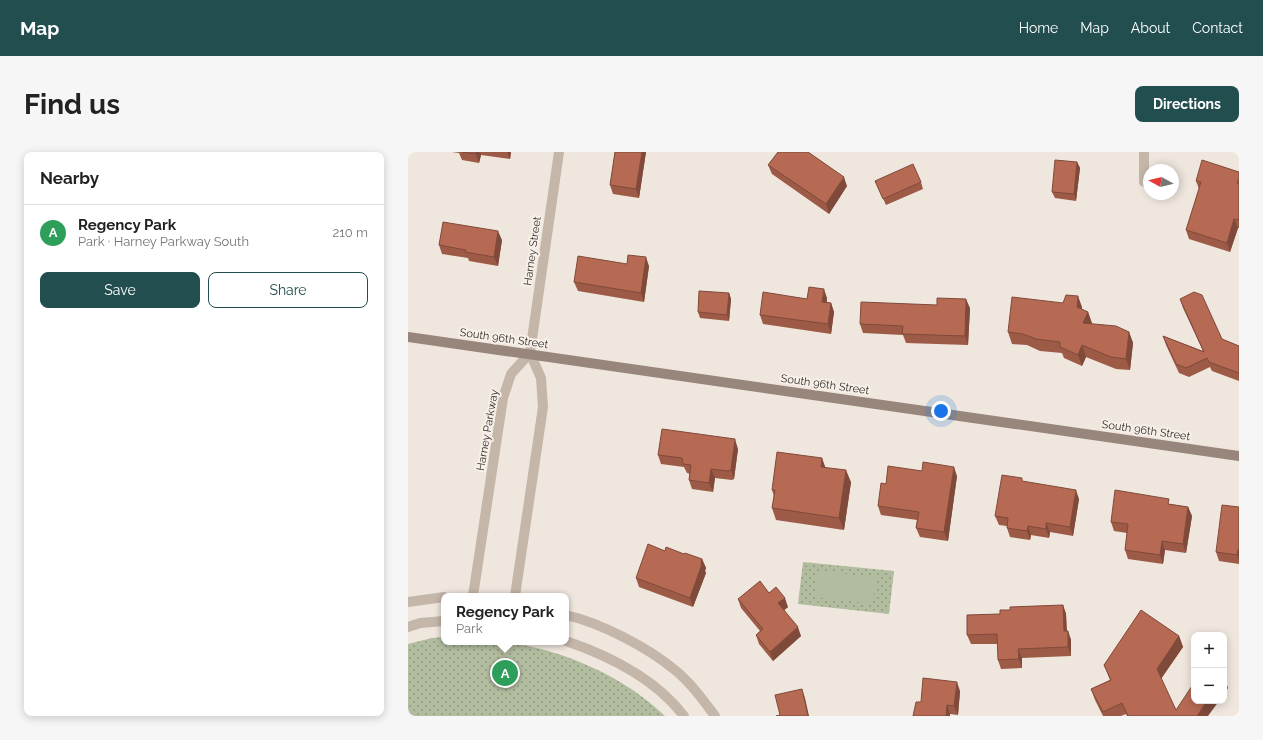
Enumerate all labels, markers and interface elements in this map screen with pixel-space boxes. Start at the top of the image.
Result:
text: Map [20,17,59,39]
text: Home [1019,20,1058,36]
text: Map [1080,20,1109,36]
text: About [1131,20,1170,36]
text: Contact [1192,20,1243,36]
button: Directions [1135,86,1239,122]
text: Find us [24,88,120,121]
north arrow [1143,164,1179,200]
text: Nearby [40,168,99,188]
street label: Harney Street [521,215,544,286]
text: Regency Park [78,216,176,234]
text: A [49,225,57,240]
text: 210 m [332,225,368,240]
text: Park · Harney Parkway South [78,234,249,249]
button: Save [40,272,200,308]
button: Share [208,272,368,308]
street label: South 96th Street [459,326,549,351]
street label: South 96th Street [780,372,870,397]
street label: Harney Parkway [474,388,501,472]
your location [931,401,951,421]
street label: South 96th Street [1101,418,1191,443]
popup [441,593,569,645]
text: Regency Park [456,603,554,621]
text: Park [456,621,483,636]
map controls [1191,632,1227,704]
button: + [1191,632,1227,668]
pin: A [492,658,518,688]
button: − [1191,668,1227,704]

